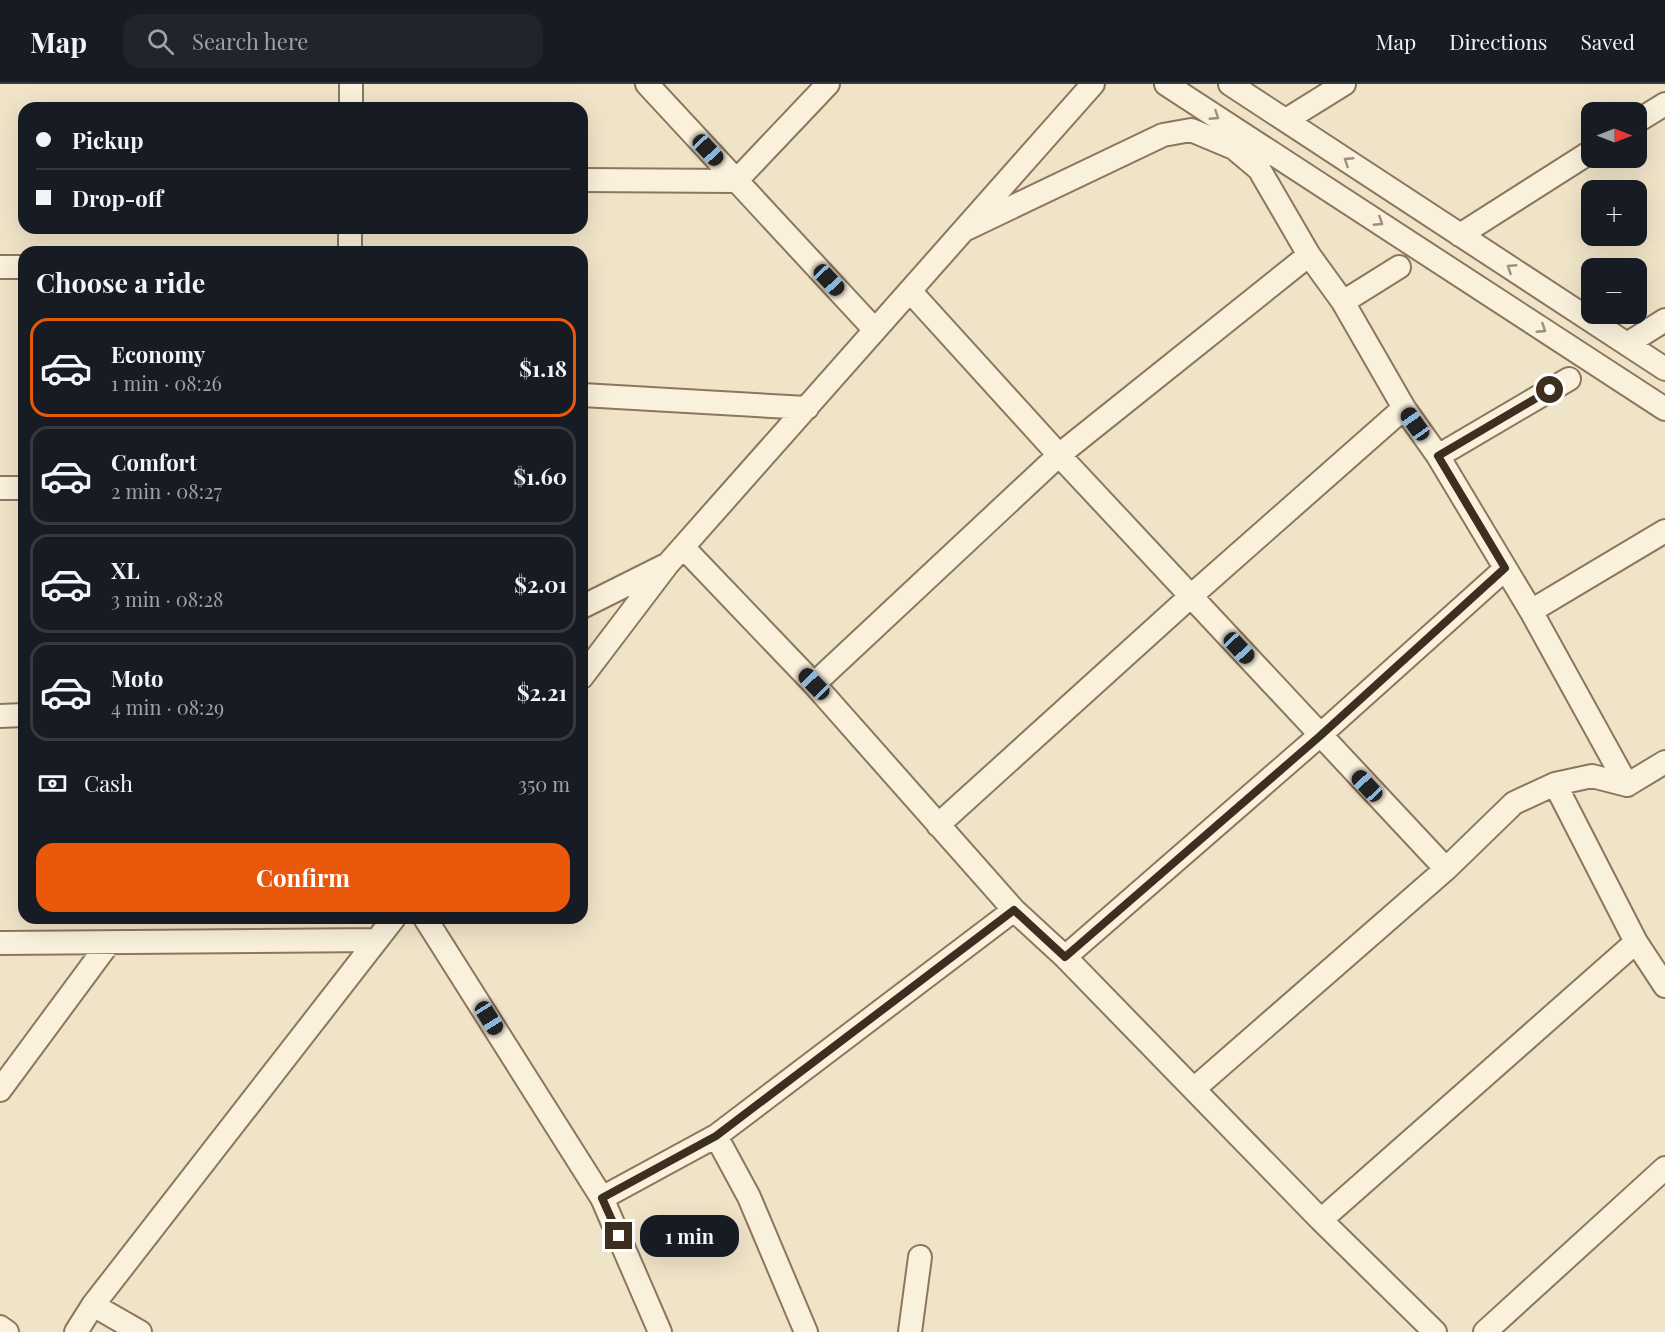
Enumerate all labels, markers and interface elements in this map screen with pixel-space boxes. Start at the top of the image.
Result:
search box [123,14,543,68]
text: Map [30,23,87,60]
icon: search [144,25,177,58]
text: Search here [192,26,308,56]
text: Map [1375,27,1416,55]
text: Directions [1449,27,1547,55]
text: Saved [1580,27,1635,55]
north arrow [1581,102,1647,168]
map controls [1581,102,1647,324]
one-way arrow [1208,109,1219,120]
text: Pickup [72,125,143,155]
car [689,131,727,169]
one-way arrow [1343,157,1354,168]
button: + [1581,180,1647,246]
text: Drop-off [72,183,163,213]
one-way arrow [1372,215,1383,226]
button: − [1581,258,1647,324]
car [810,261,848,299]
text: Choose a ride [36,264,205,300]
one-way arrow [1506,264,1517,275]
one-way arrow [1536,321,1546,333]
text: Economy [111,339,205,369]
icon: car [39,341,93,395]
text: $1.18 [519,353,567,383]
text: 1 min · 08:26 [111,369,222,396]
route start [1536,376,1563,403]
car [1397,404,1433,444]
text: Comfort [111,447,197,477]
icon: car [39,449,93,503]
text: $1.60 [513,461,567,491]
text: 2 min · 08:27 [111,477,222,504]
text: XL [111,555,140,585]
icon: car [39,557,93,611]
text: $2.01 [514,569,567,599]
text: 3 min · 08:28 [111,585,224,612]
car [1220,629,1258,667]
text: Moto [111,663,164,693]
icon: car [39,665,93,719]
car [795,665,833,703]
text: $2.21 [517,677,567,707]
text: 4 min · 08:29 [111,693,224,720]
icon: cash [36,767,69,800]
car [1348,767,1386,805]
text: Cash [84,768,133,798]
text: 350 m [518,770,570,797]
button: Confirm [36,843,570,912]
car [472,998,506,1038]
callout: 1 min [640,1215,739,1257]
route end [605,1222,632,1249]
text: 1 min [665,1222,714,1249]

